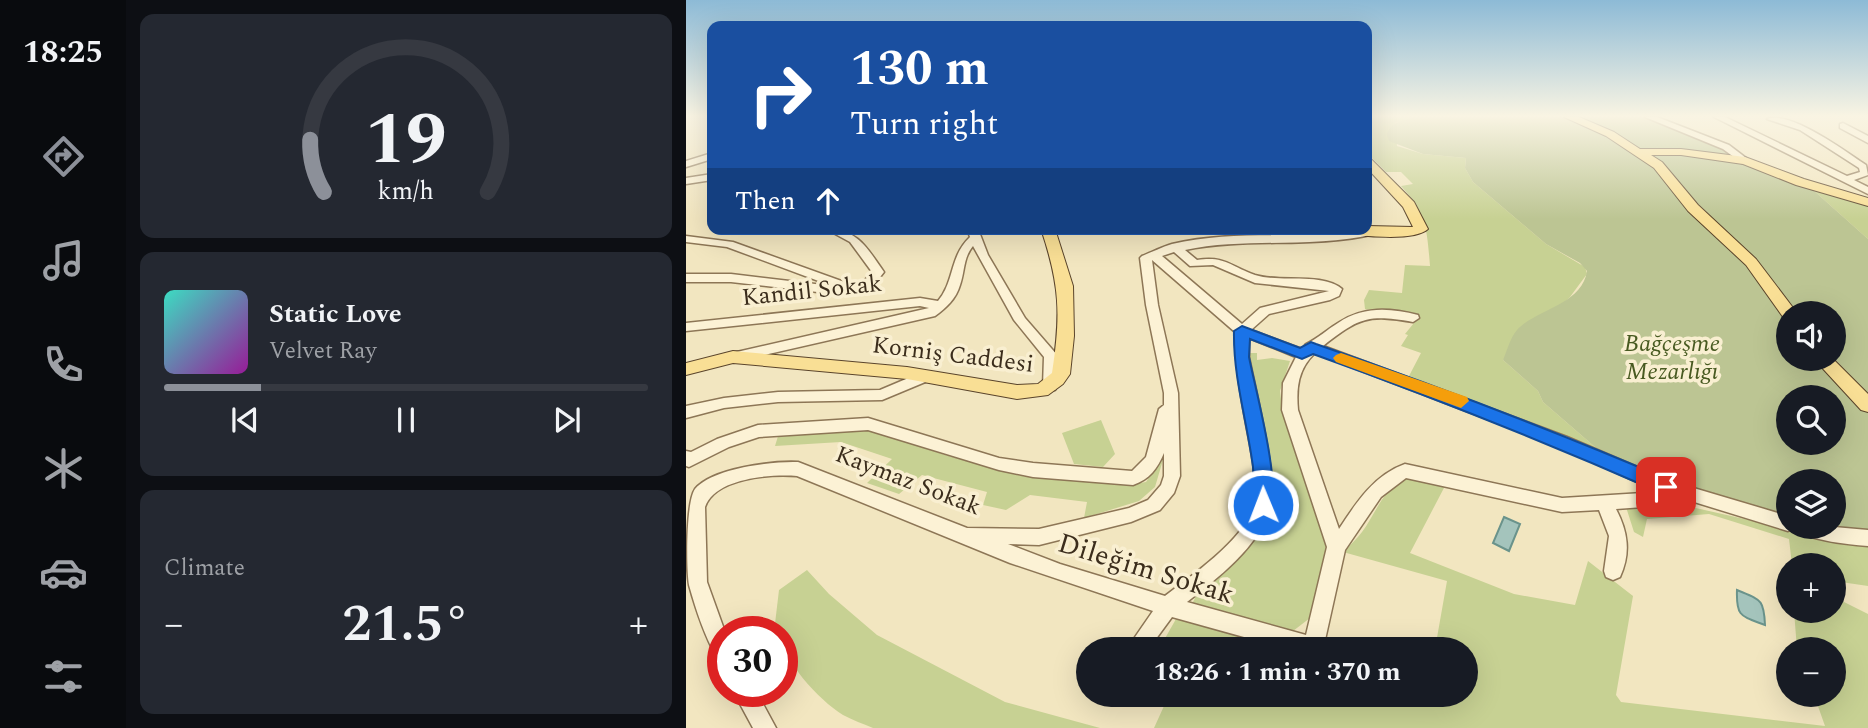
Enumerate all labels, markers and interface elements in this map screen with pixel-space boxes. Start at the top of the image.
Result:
text: 18:25 [23,28,103,77]
text: 130 m [850,32,989,107]
icon: right [735,49,826,140]
text: 19 [365,85,447,196]
text: Turn right [850,100,998,149]
icon: directions [39,132,88,181]
text: km/h [378,173,434,211]
text: Then [735,181,795,221]
icon: ahead [809,182,847,220]
icon: music [39,236,88,285]
street label: Kandil Sokak [740,266,884,316]
text: Static Love [269,294,402,334]
map controls [1776,301,1846,707]
button: sound [1776,301,1846,371]
park label: Bağçeşme Mezarlığı [1624,326,1720,390]
street label: Korniş Caddesi [870,327,1036,383]
text: Velvet Ray [269,334,376,369]
icon: phone [39,340,88,389]
button: search [1776,385,1846,455]
icon: previous [226,401,264,439]
icon: pause [387,401,425,439]
icon: next [548,401,586,439]
street label: Kaymaz Sokak [830,437,986,525]
icon: climate [39,444,88,493]
pin [1636,457,1696,517]
position arrow [1226,468,1300,542]
icon: arrive [1647,468,1685,506]
button: layers [1776,469,1846,539]
street label: Dileğim Sokak [1053,522,1239,616]
icon: car [39,548,88,597]
text: Climate [164,551,245,586]
button: + [1776,553,1846,623]
text: 21.5° [342,585,470,664]
text: − [164,596,183,654]
text: + [629,596,648,654]
speed limit sign: 30 [707,616,798,707]
button: − [1776,637,1846,707]
icon: filters [39,652,88,701]
text: 18:26 · 1 min · 370 m [1153,652,1401,692]

